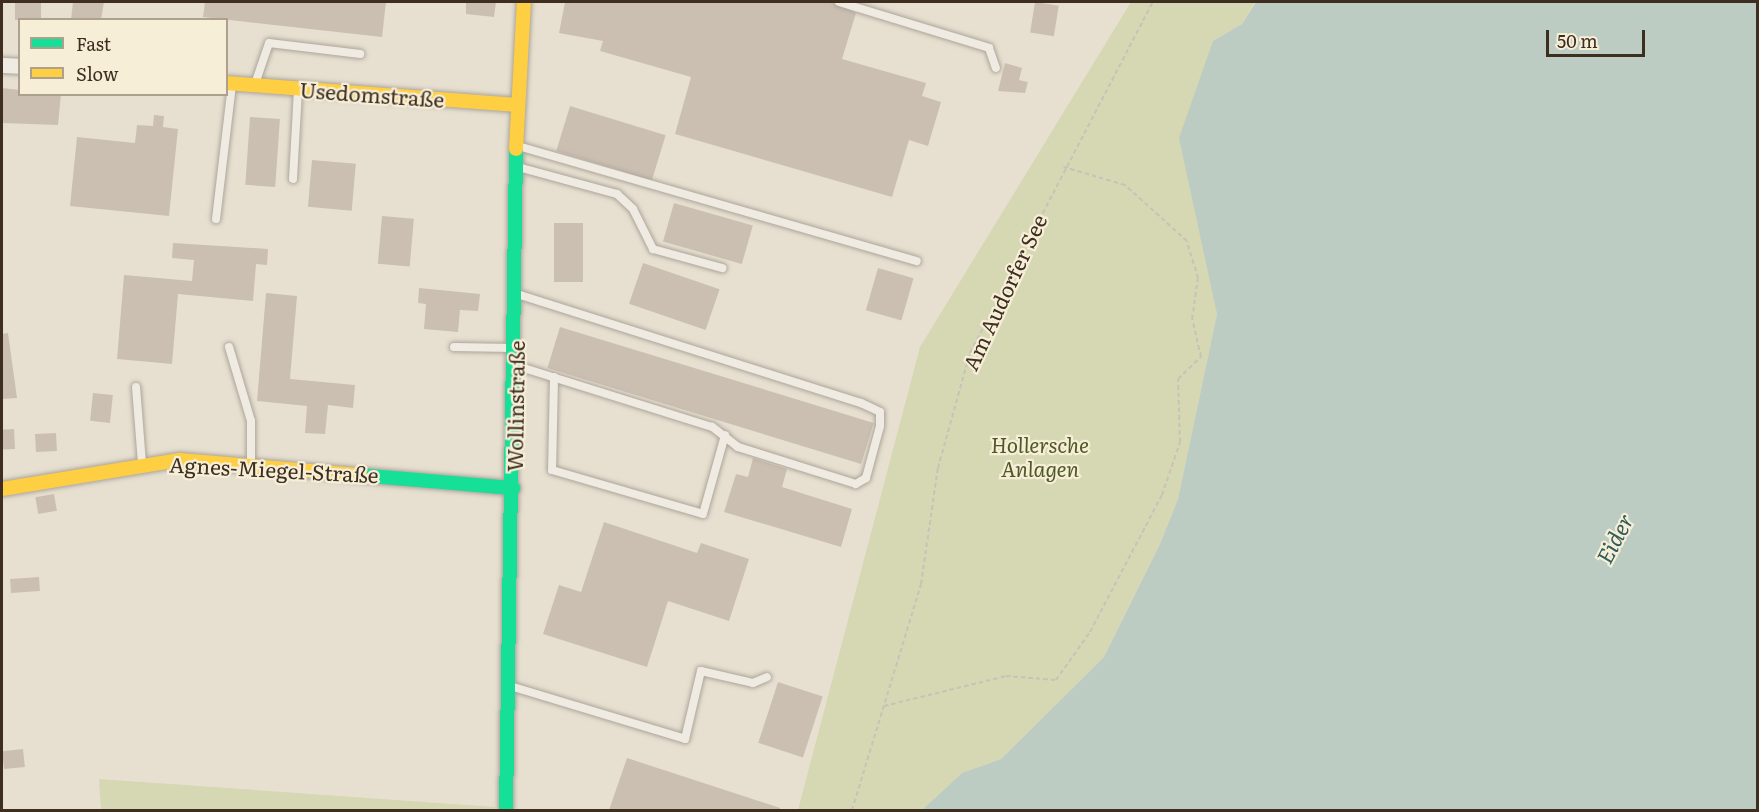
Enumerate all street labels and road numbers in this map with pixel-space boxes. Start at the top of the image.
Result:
street label: Usedomstraße [299,76,445,112]
street label: Am Audorfer See [957,210,1051,374]
street label: Wollinstraße [501,340,529,472]
street label: Agnes-Miegel-Straße [169,451,379,487]

